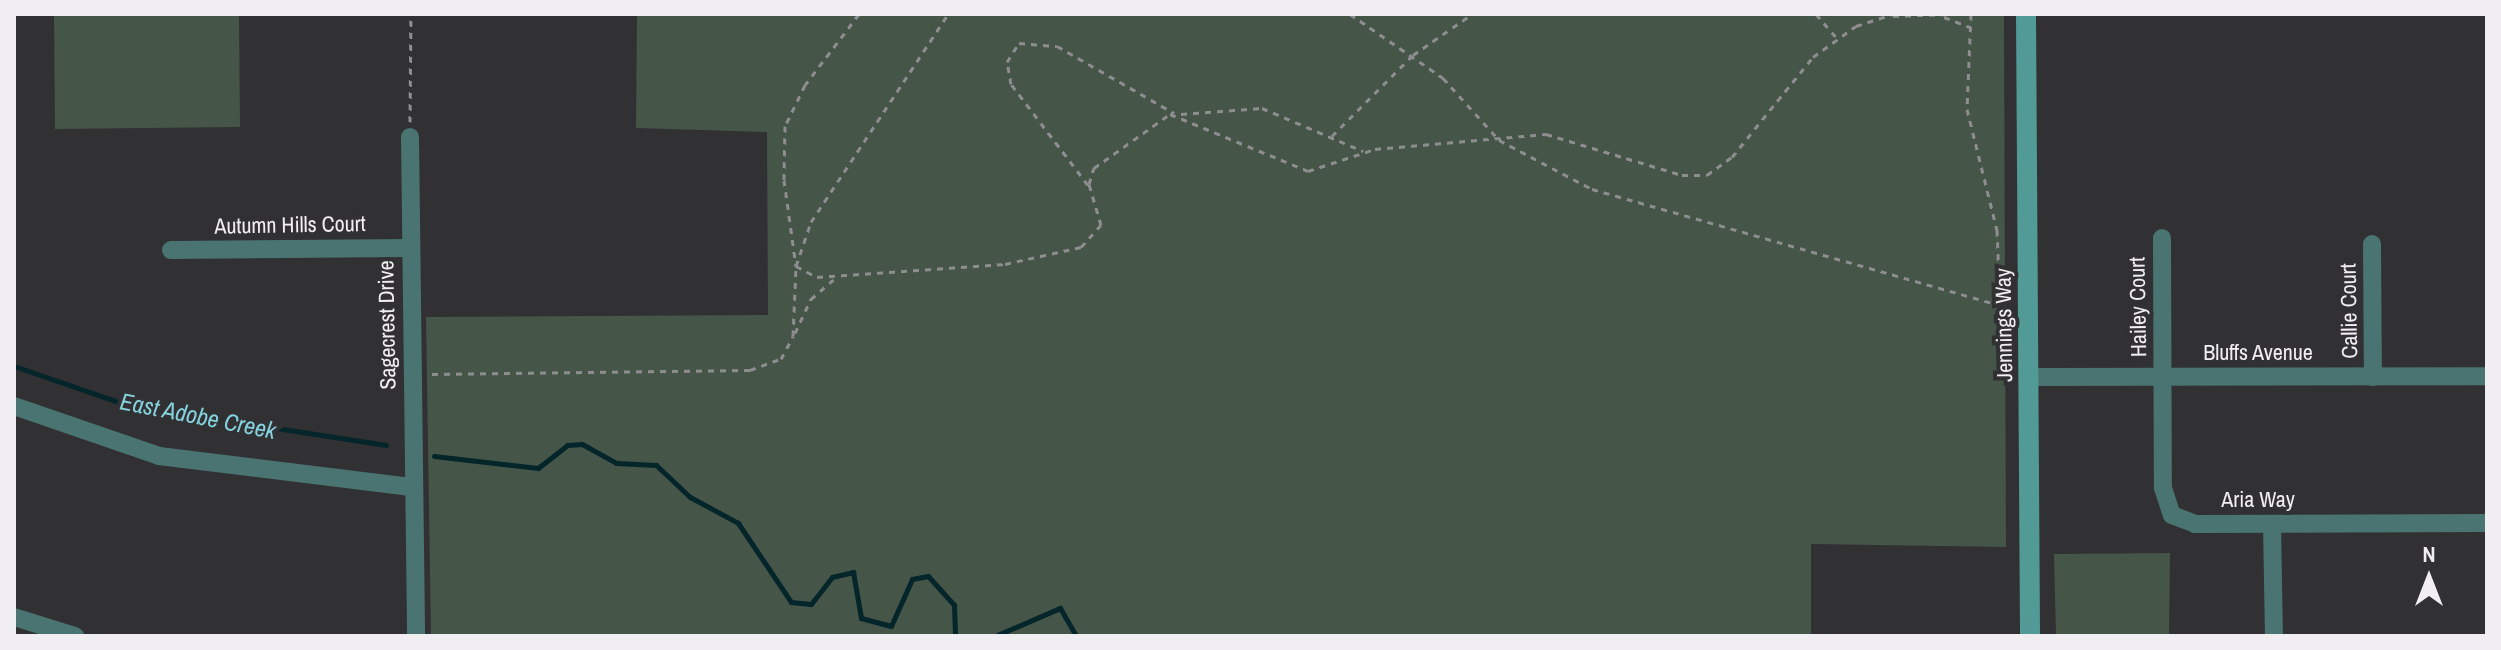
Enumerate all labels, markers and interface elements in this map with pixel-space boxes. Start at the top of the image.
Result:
street label: Autumn Hills Court [214,210,366,240]
street label: Hailey Court [2124,257,2152,357]
street label: Sagecrest Drive [373,260,401,390]
street label: Callie Court [2335,263,2363,359]
street label: Jennings Way [1990,268,2018,382]
street label: Bluffs Avenue [2203,340,2313,366]
water label: East Adobe Creek [117,387,279,445]
street label: Aria Way [2221,487,2295,513]
north arrow [2389,538,2469,618]
text: N [2422,539,2436,569]

